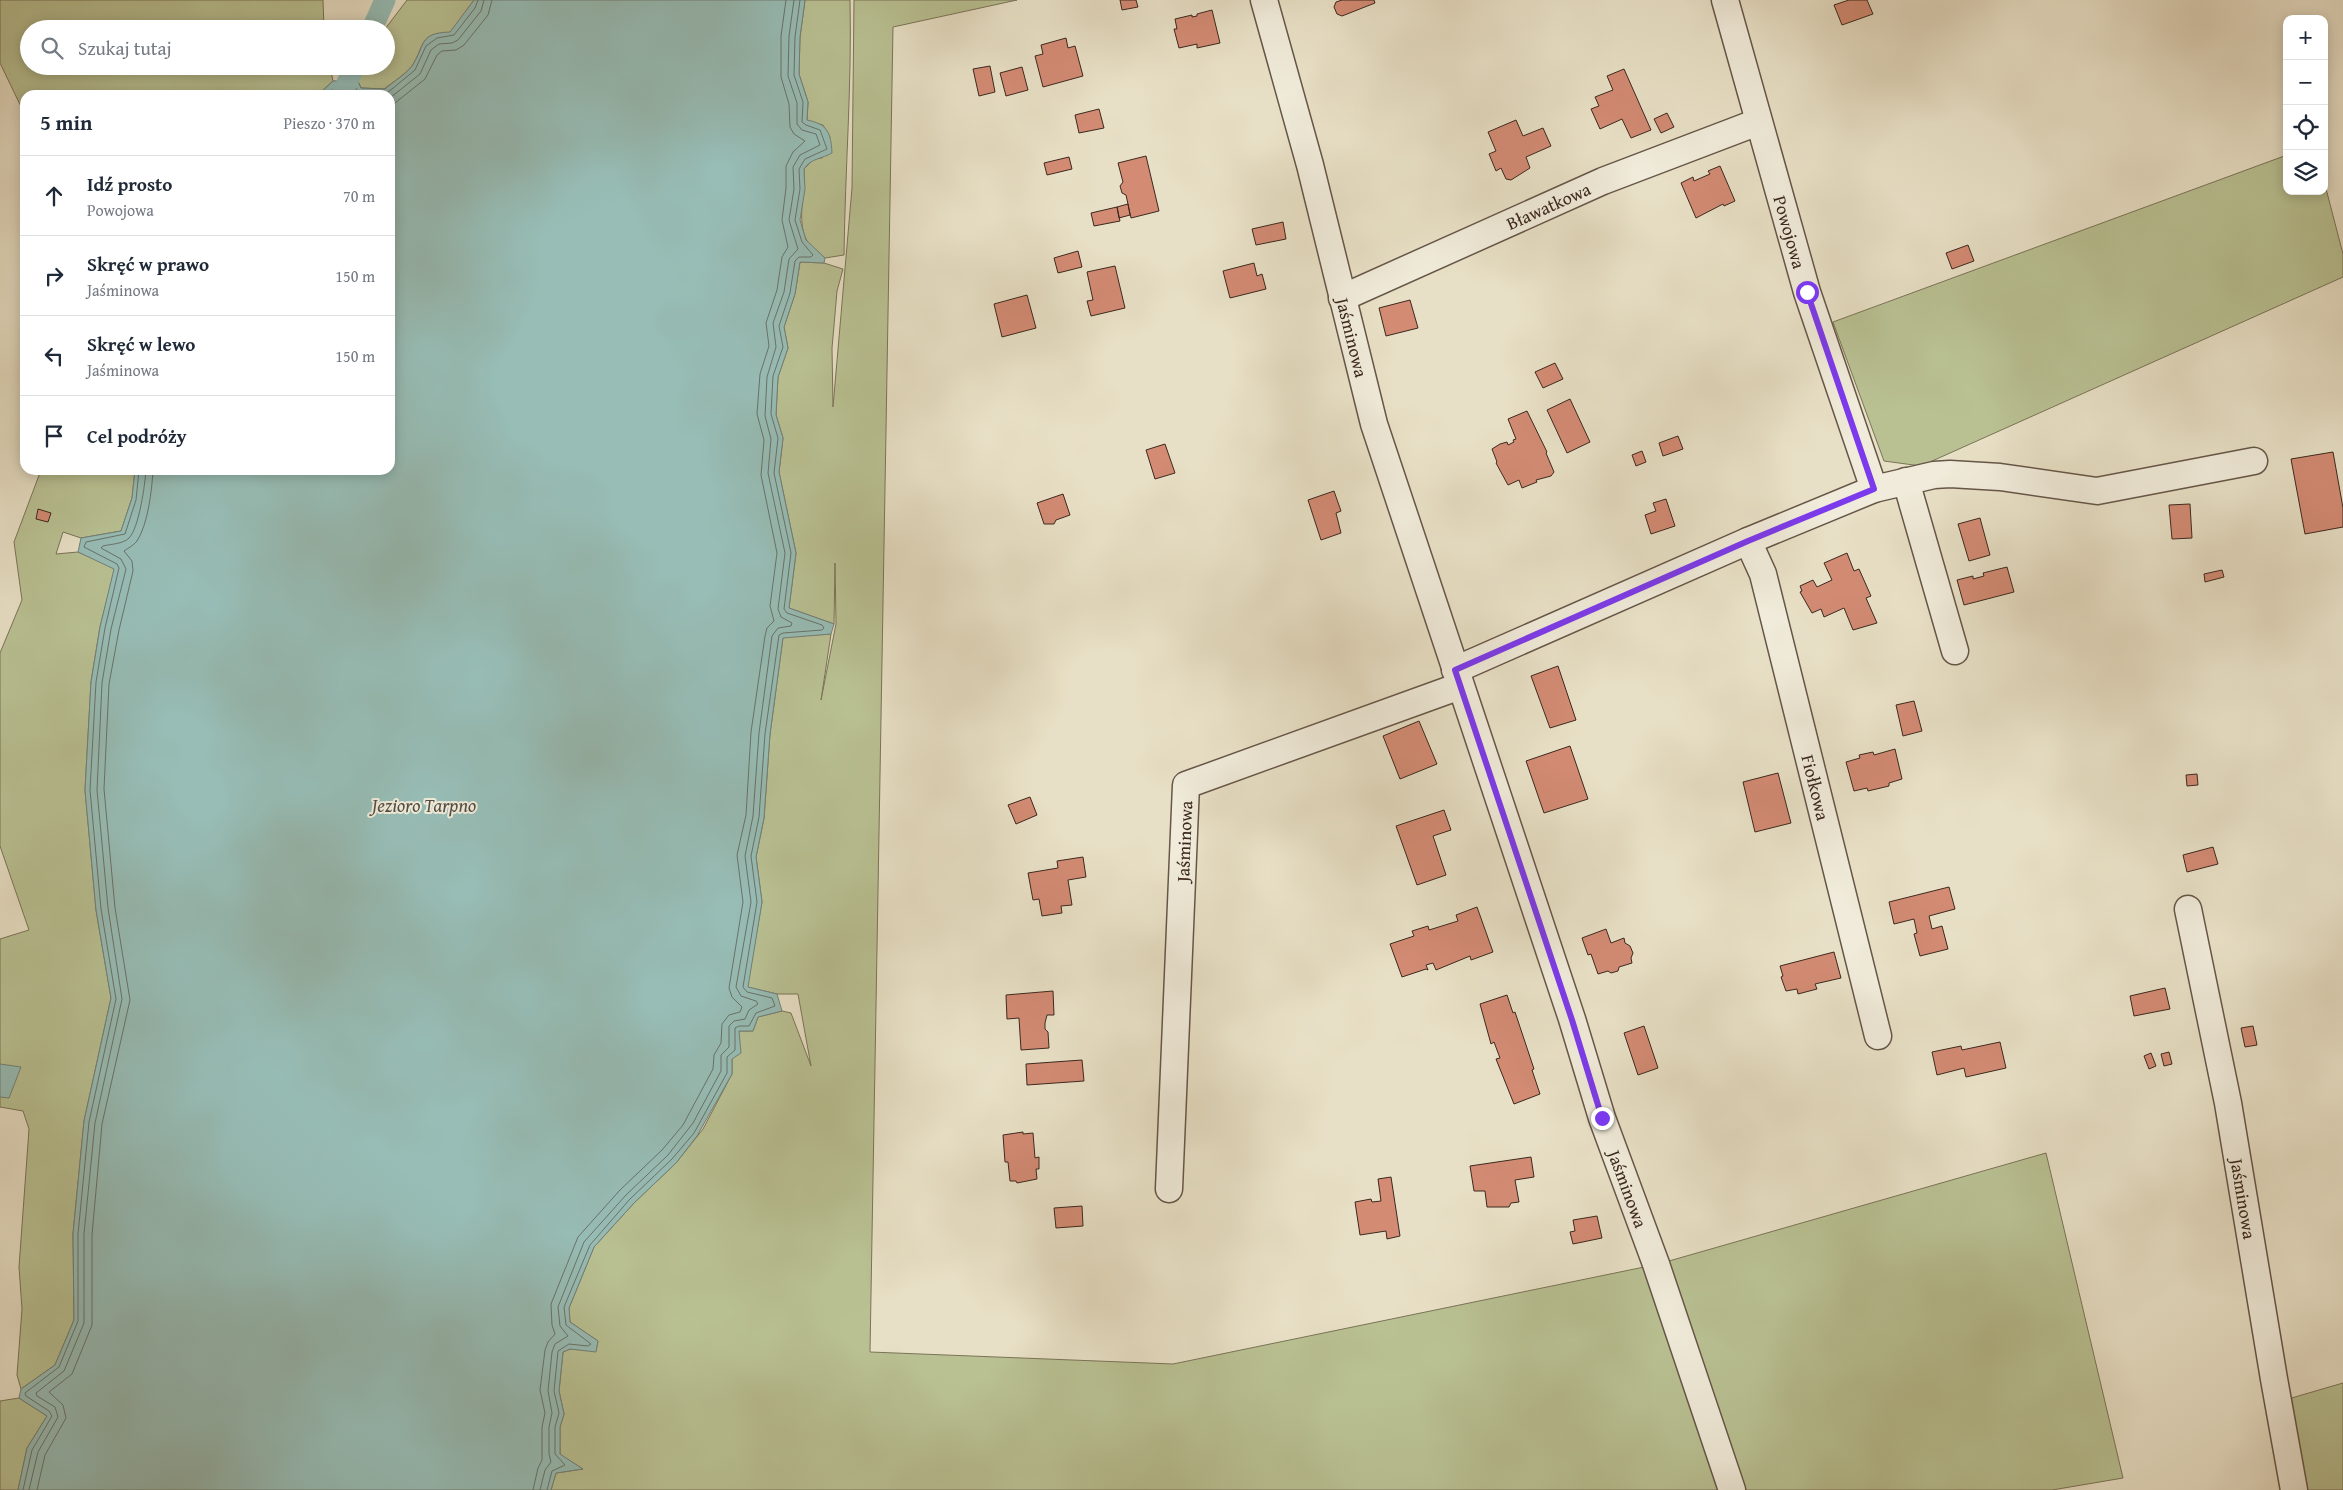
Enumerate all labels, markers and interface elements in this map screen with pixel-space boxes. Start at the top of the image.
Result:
map controls [2283,15,2328,195]
button: + [2283,15,2328,60]
search box [20,20,395,75]
icon: search [38,34,66,62]
text: Szukaj tutaj [78,34,172,62]
button: − [2283,60,2328,105]
button: locate [2283,105,2328,150]
text: 5 min [40,107,92,138]
text: Pieszo · 370 m [283,111,375,135]
button: layers [2283,150,2328,195]
text: Idź prosto [87,170,172,198]
street label: Bławatkowa [1502,175,1595,236]
icon: ahead [40,182,68,210]
text: 70 m [343,184,375,208]
street label: Powojowa [1767,192,1813,272]
text: Powojowa [87,198,154,222]
text: Skręć w prawo [87,250,209,278]
icon: right [40,262,68,290]
text: 150 m [335,264,375,288]
text: Jaśminowa [87,278,159,302]
route start [1796,281,1819,304]
street label: Jaśminowa [1329,293,1376,381]
text: Skręć w lewo [87,330,195,358]
icon: left [40,342,68,370]
text: 150 m [335,344,375,368]
text: Jaśminowa [87,358,159,382]
icon: arrive [40,422,68,450]
text: Cel podróży [87,422,187,450]
street label: Fiołkowa [1795,751,1837,824]
water label: Jezioro Tarpno [369,791,476,819]
street label: Jaśminowa [1168,800,1199,884]
route end [1591,1107,1614,1130]
street label: Jaśminowa [1601,1144,1655,1232]
street label: Jaśminowa [2224,1154,2264,1241]

